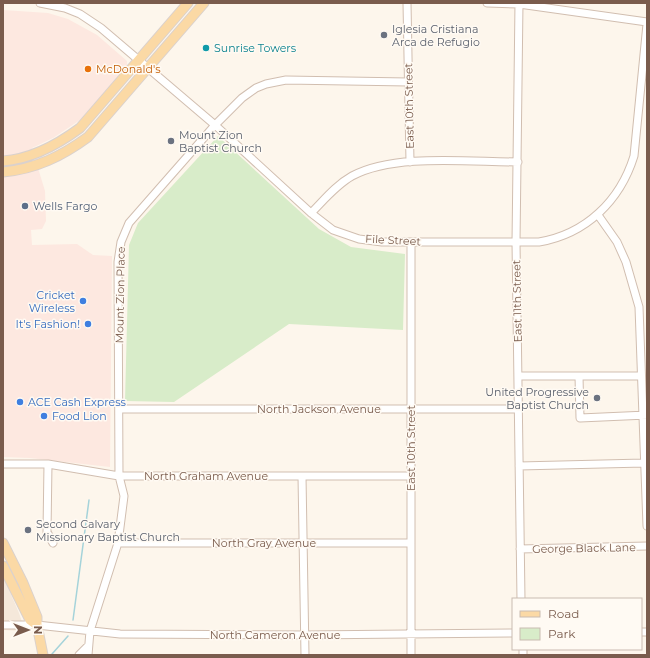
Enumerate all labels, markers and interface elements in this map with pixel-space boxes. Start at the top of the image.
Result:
place label: Iglesia Cristiana Arca de Refugio [392,22,480,49]
marker: Iglesia Cristiana Arca de Refugio [379,30,389,40]
place label: Sunrise Towers [214,41,297,55]
marker: Sunrise Towers [201,43,211,53]
place label: McDonald's [96,62,161,76]
street label: East 10th Street [401,62,417,149]
marker: McDonald's [83,64,93,74]
place label: Mount Zion Baptist Church [179,128,262,155]
marker: Mount Zion Baptist Church [166,136,176,146]
place label: Wells Fargo [33,199,97,213]
marker: Wells Fargo [20,201,30,211]
street label: File Street [365,232,422,248]
street label: Mount Zion Place [112,246,128,344]
street label: East 11th Street [509,259,525,342]
place label: Cricket Wireless [29,288,76,315]
marker: Cricket Wireless [78,296,88,306]
place label: It's Fashion! [16,317,80,331]
marker: It's Fashion! [83,319,93,329]
place label: United Progressive Baptist Church [485,385,589,412]
marker: United Progressive Baptist Church [592,393,602,403]
place label: ACE Cash Express [28,395,127,409]
marker: ACE Cash Express [15,397,25,407]
street label: North Jackson Avenue [257,402,381,416]
street label: East 10th Street [404,405,418,491]
place label: Food Lion [52,409,107,423]
marker: Food Lion [39,411,49,421]
street label: North Graham Avenue [144,469,268,483]
place label: Second Calvary Missionary Baptist Church [36,517,180,544]
marker: Second Calvary Missionary Baptist Church [23,525,33,535]
street label: North Gray Avenue [212,536,316,550]
street label: George Black Lane [532,540,636,556]
legend [512,598,642,650]
text: Road [548,606,579,621]
north arrow [8,610,48,650]
text: N [31,626,45,634]
text: Park [548,626,576,641]
street label: North Cameron Avenue [210,628,341,642]

